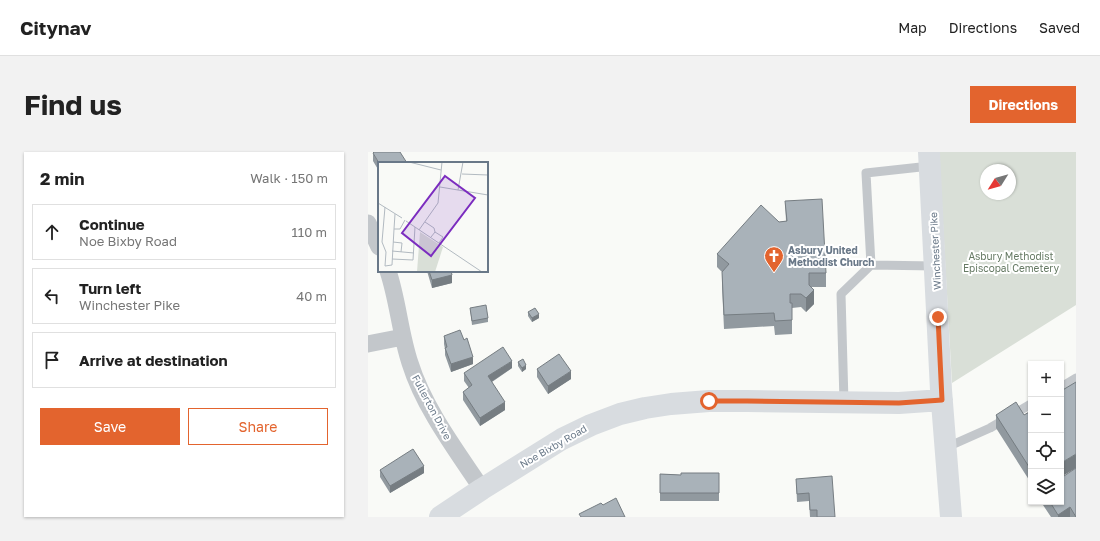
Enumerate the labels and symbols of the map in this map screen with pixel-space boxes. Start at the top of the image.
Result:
inset map [378,162,488,272]
north arrow [980,164,1016,200]
street label: Winchester Pike [927,212,943,290]
place label: Asbury United Methodist Church [788,244,874,268]
church icon: Asbury United Methodist Church [763,245,785,273]
park label: Asbury Methodist Episcopal Cemetery [963,250,1059,274]
route end [929,308,947,326]
street label: Fullerton Drive [410,373,454,442]
route start [700,392,718,410]
street label: Noe Bixby Road [517,422,589,470]

